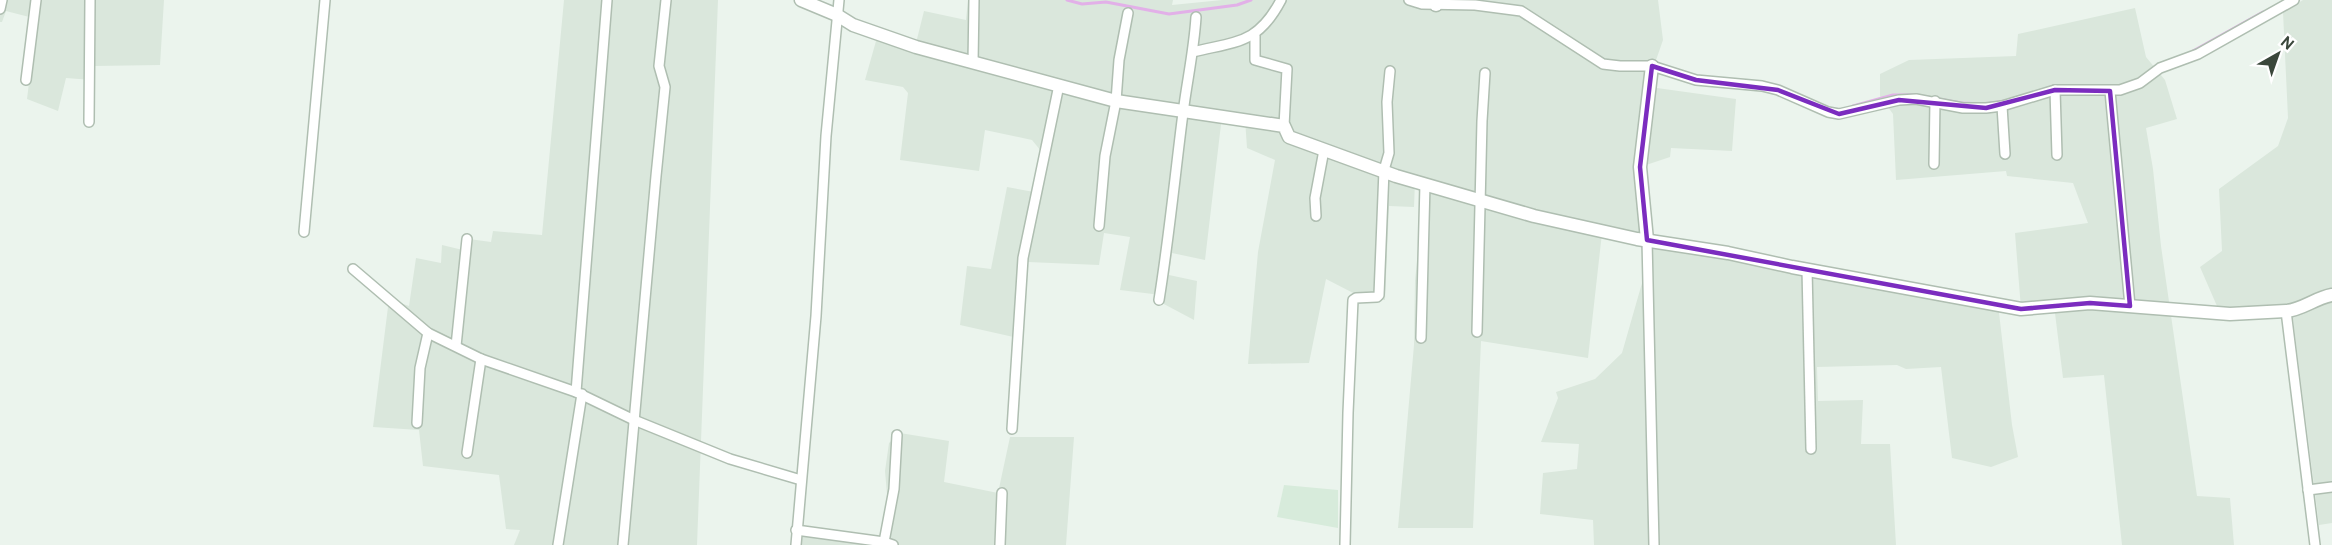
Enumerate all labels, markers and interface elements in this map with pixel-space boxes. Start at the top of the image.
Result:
north arrow [2248,24,2308,84]
text: N [2276,33,2297,55]

